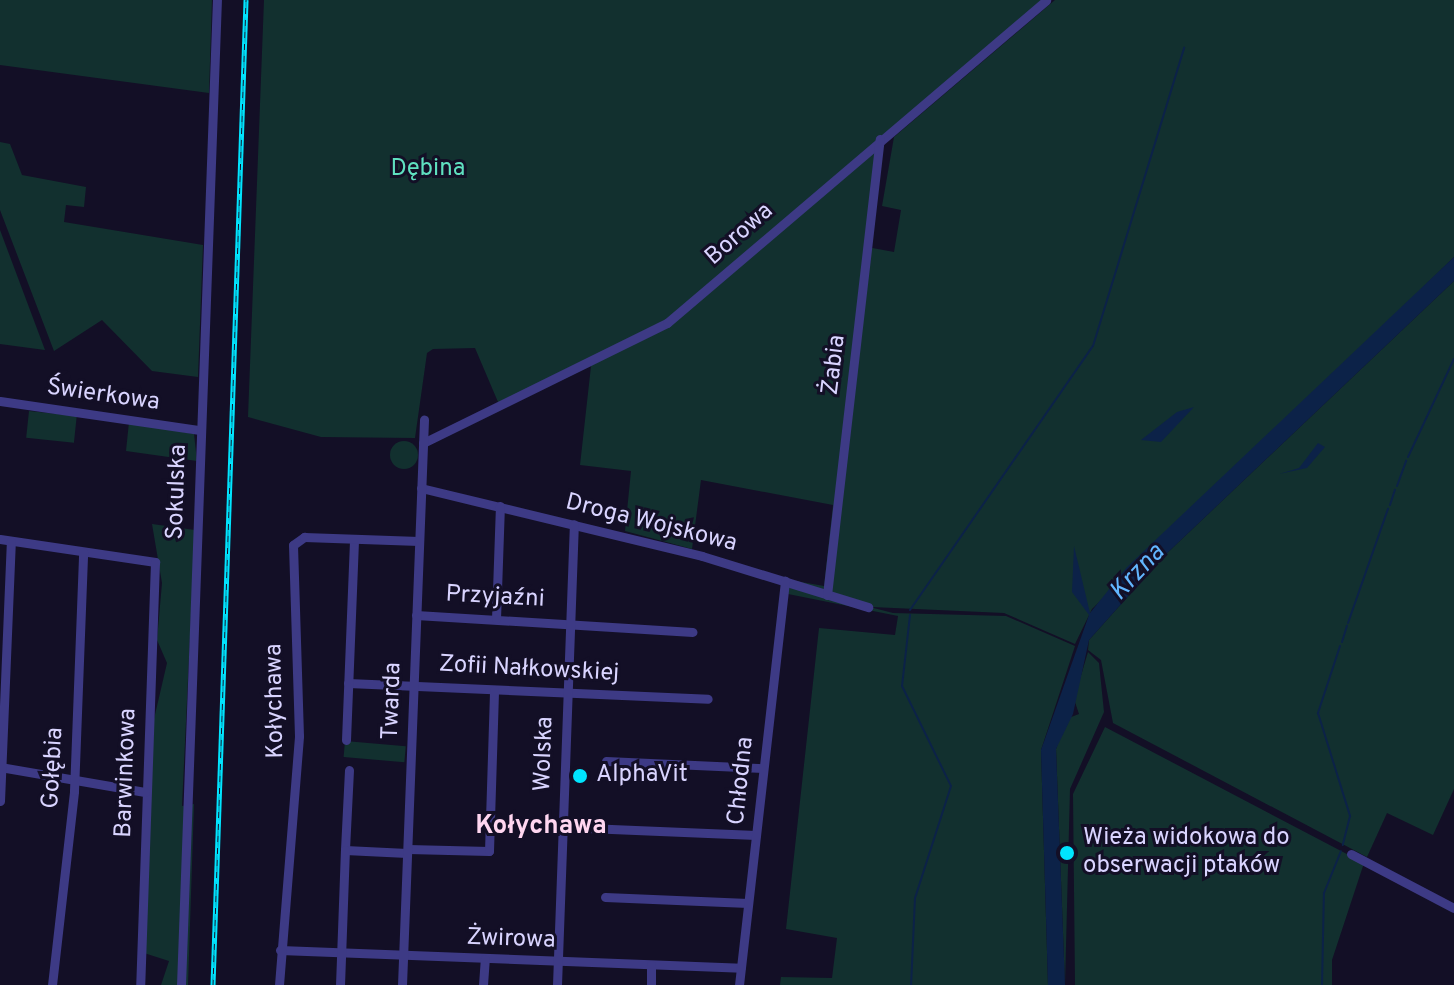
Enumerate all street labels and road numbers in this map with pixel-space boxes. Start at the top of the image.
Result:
street label: Borowa [700,198,780,272]
street label: Żabia [817,333,853,397]
street label: Świerkowa [45,374,161,418]
street label: Sokulska [162,444,194,540]
street label: Droga Wojskowa [562,489,740,559]
street label: Przyjaźni [445,581,545,615]
street label: Kołychawa [261,643,291,759]
street label: Zofii Nałkowskiej [438,651,620,689]
street label: Twarda [377,662,409,740]
street label: Barwinkowa [110,708,144,838]
street label: Wolska [529,716,561,792]
street label: Gołębia [37,727,71,809]
street label: Chłodna [723,735,761,827]
street label: Żwirowa [466,924,556,956]

